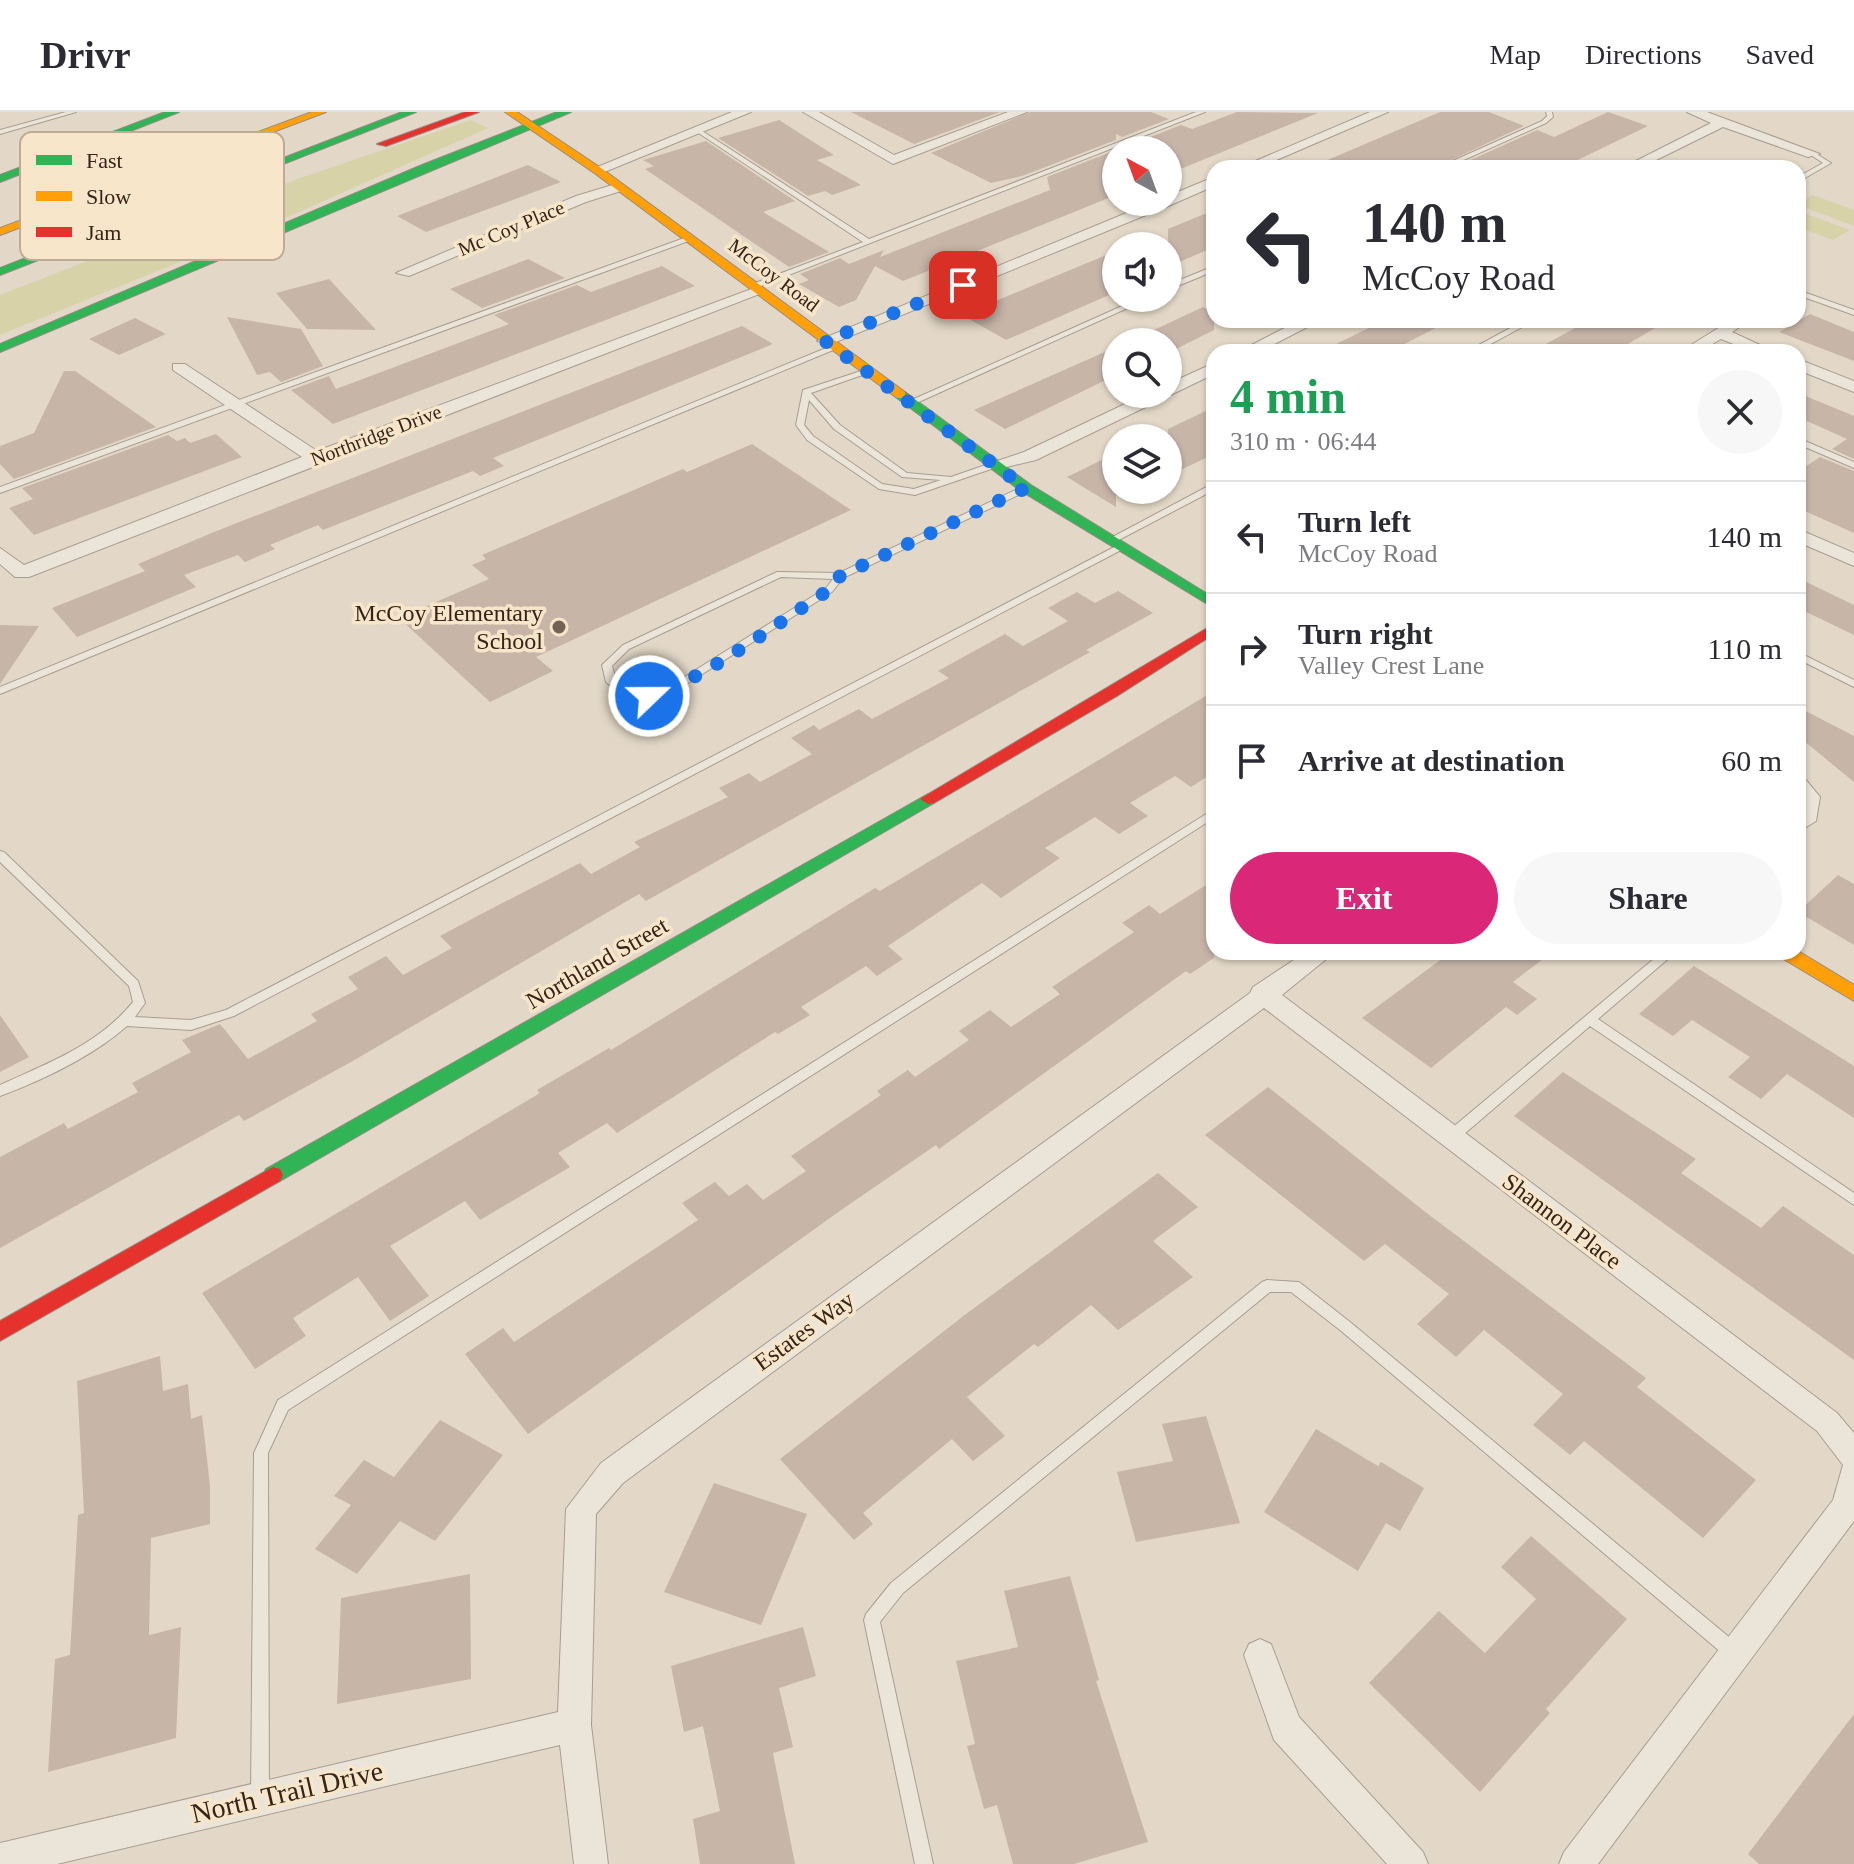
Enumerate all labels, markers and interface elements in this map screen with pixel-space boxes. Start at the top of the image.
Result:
text: Drivr [40,34,131,76]
text: Map [1490,39,1541,70]
text: Directions [1585,39,1702,70]
text: Saved [1746,39,1814,70]
legend [20,132,284,260]
north arrow [1102,136,1182,216]
map controls [1102,136,1182,504]
text: Fast [86,148,123,173]
text: Slow [86,184,131,209]
icon: left [1230,192,1334,296]
text: 140 m [1362,192,1507,254]
street label: Mc Coy Place [455,196,568,261]
text: Jam [86,220,121,245]
button: sound [1102,232,1182,312]
street label: McCoy Road [724,234,823,317]
pin [929,251,997,319]
text: McCoy Road [1362,258,1555,298]
icon: arrive [941,263,985,307]
button: search [1102,328,1182,408]
text: 4 min [1230,370,1346,423]
button: close [1698,370,1782,454]
street label: Northridge Drive [308,400,445,471]
button: layers [1102,424,1182,504]
text: 310 m · 06:44 [1230,427,1377,456]
text: Turn left [1298,505,1411,538]
icon: left [1230,515,1274,559]
text: 140 m [1706,520,1782,553]
text: McCoy Road [1298,539,1437,568]
place label: McCoy Elementary School [354,600,543,654]
text: Turn right [1298,617,1433,650]
marker: McCoy Elementary School [550,618,568,636]
icon: right [1230,627,1274,671]
text: 110 m [1707,632,1782,665]
text: Valley Crest Lane [1298,651,1484,680]
position arrow [607,654,691,738]
icon: arrive [1230,739,1274,783]
text: Arrive at destination [1298,744,1565,777]
text: 60 m [1721,744,1782,777]
button: Exit [1230,852,1498,944]
button: Share [1514,852,1782,944]
street label: Northland Street [522,912,673,1014]
street label: Shannon Place [1497,1168,1627,1274]
street label: Estates Way [749,1286,859,1376]
street label: North Trail Drive [188,1755,386,1829]

